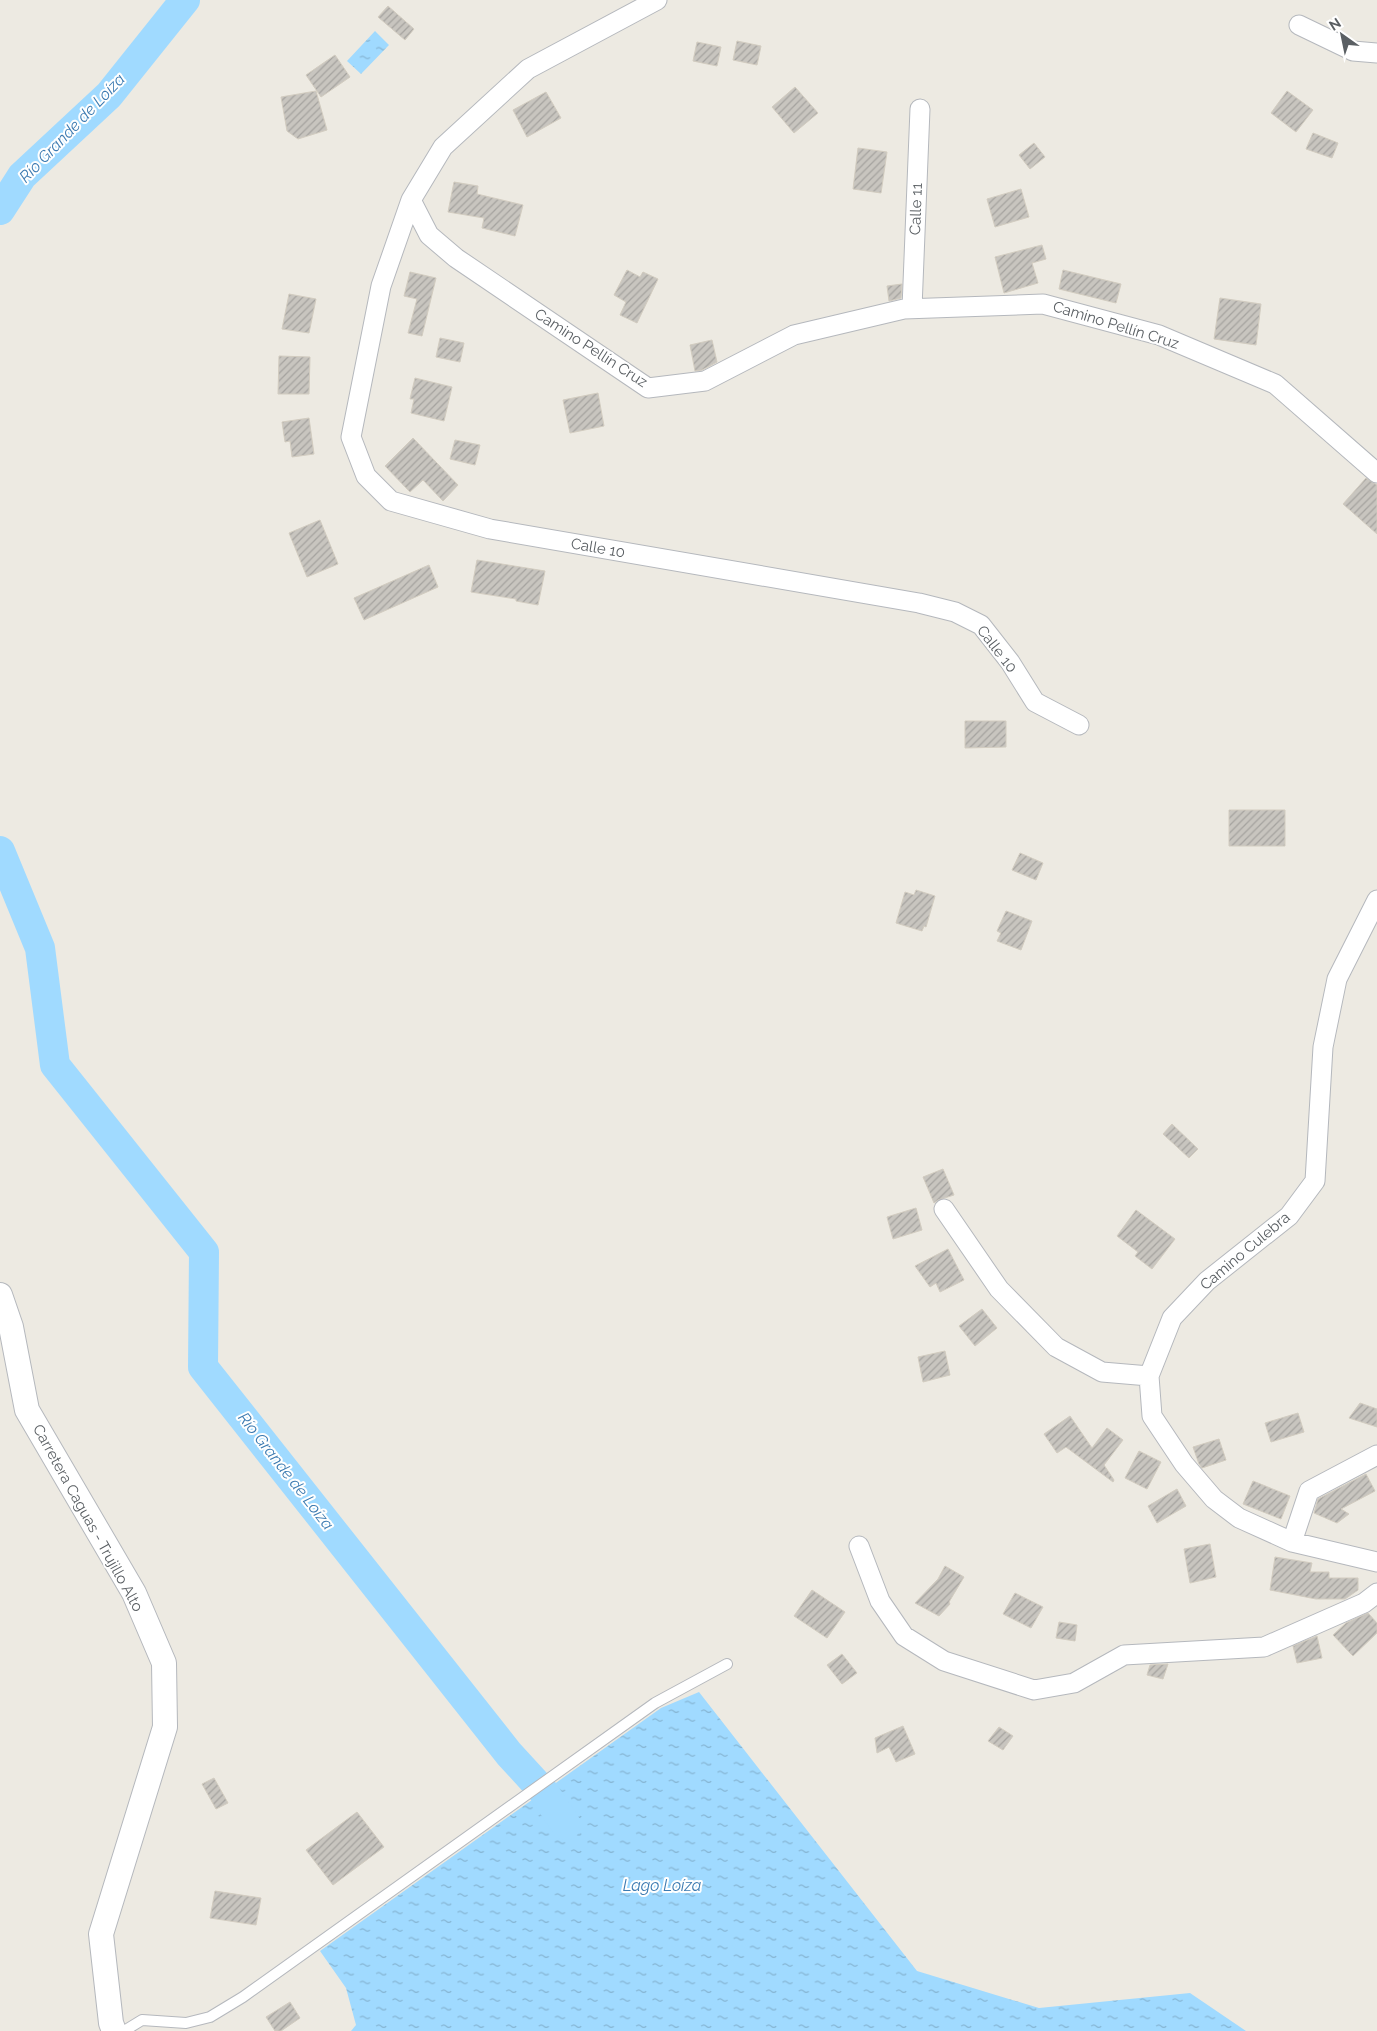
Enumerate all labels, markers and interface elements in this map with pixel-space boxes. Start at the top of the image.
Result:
north arrow [1317,10,1367,60]
text: N [1326,14,1344,34]
water label: Río Grande de Loíza [15,69,129,186]
street label: Calle 11 [906,182,926,235]
street label: Camino Pellín Cruz [1051,297,1181,353]
street label: Camino Pellín Cruz [531,305,651,391]
street label: Calle 10 [569,534,627,562]
street label: Calle 10 [973,622,1021,676]
street label: Camino Culebra [1196,1208,1294,1294]
water label: Río Grande de Loíza [234,1409,338,1534]
street label: Carretera Caguas - Trujillo Alto [29,1421,147,1615]
water label: Lago Loíza [623,1876,702,1895]

